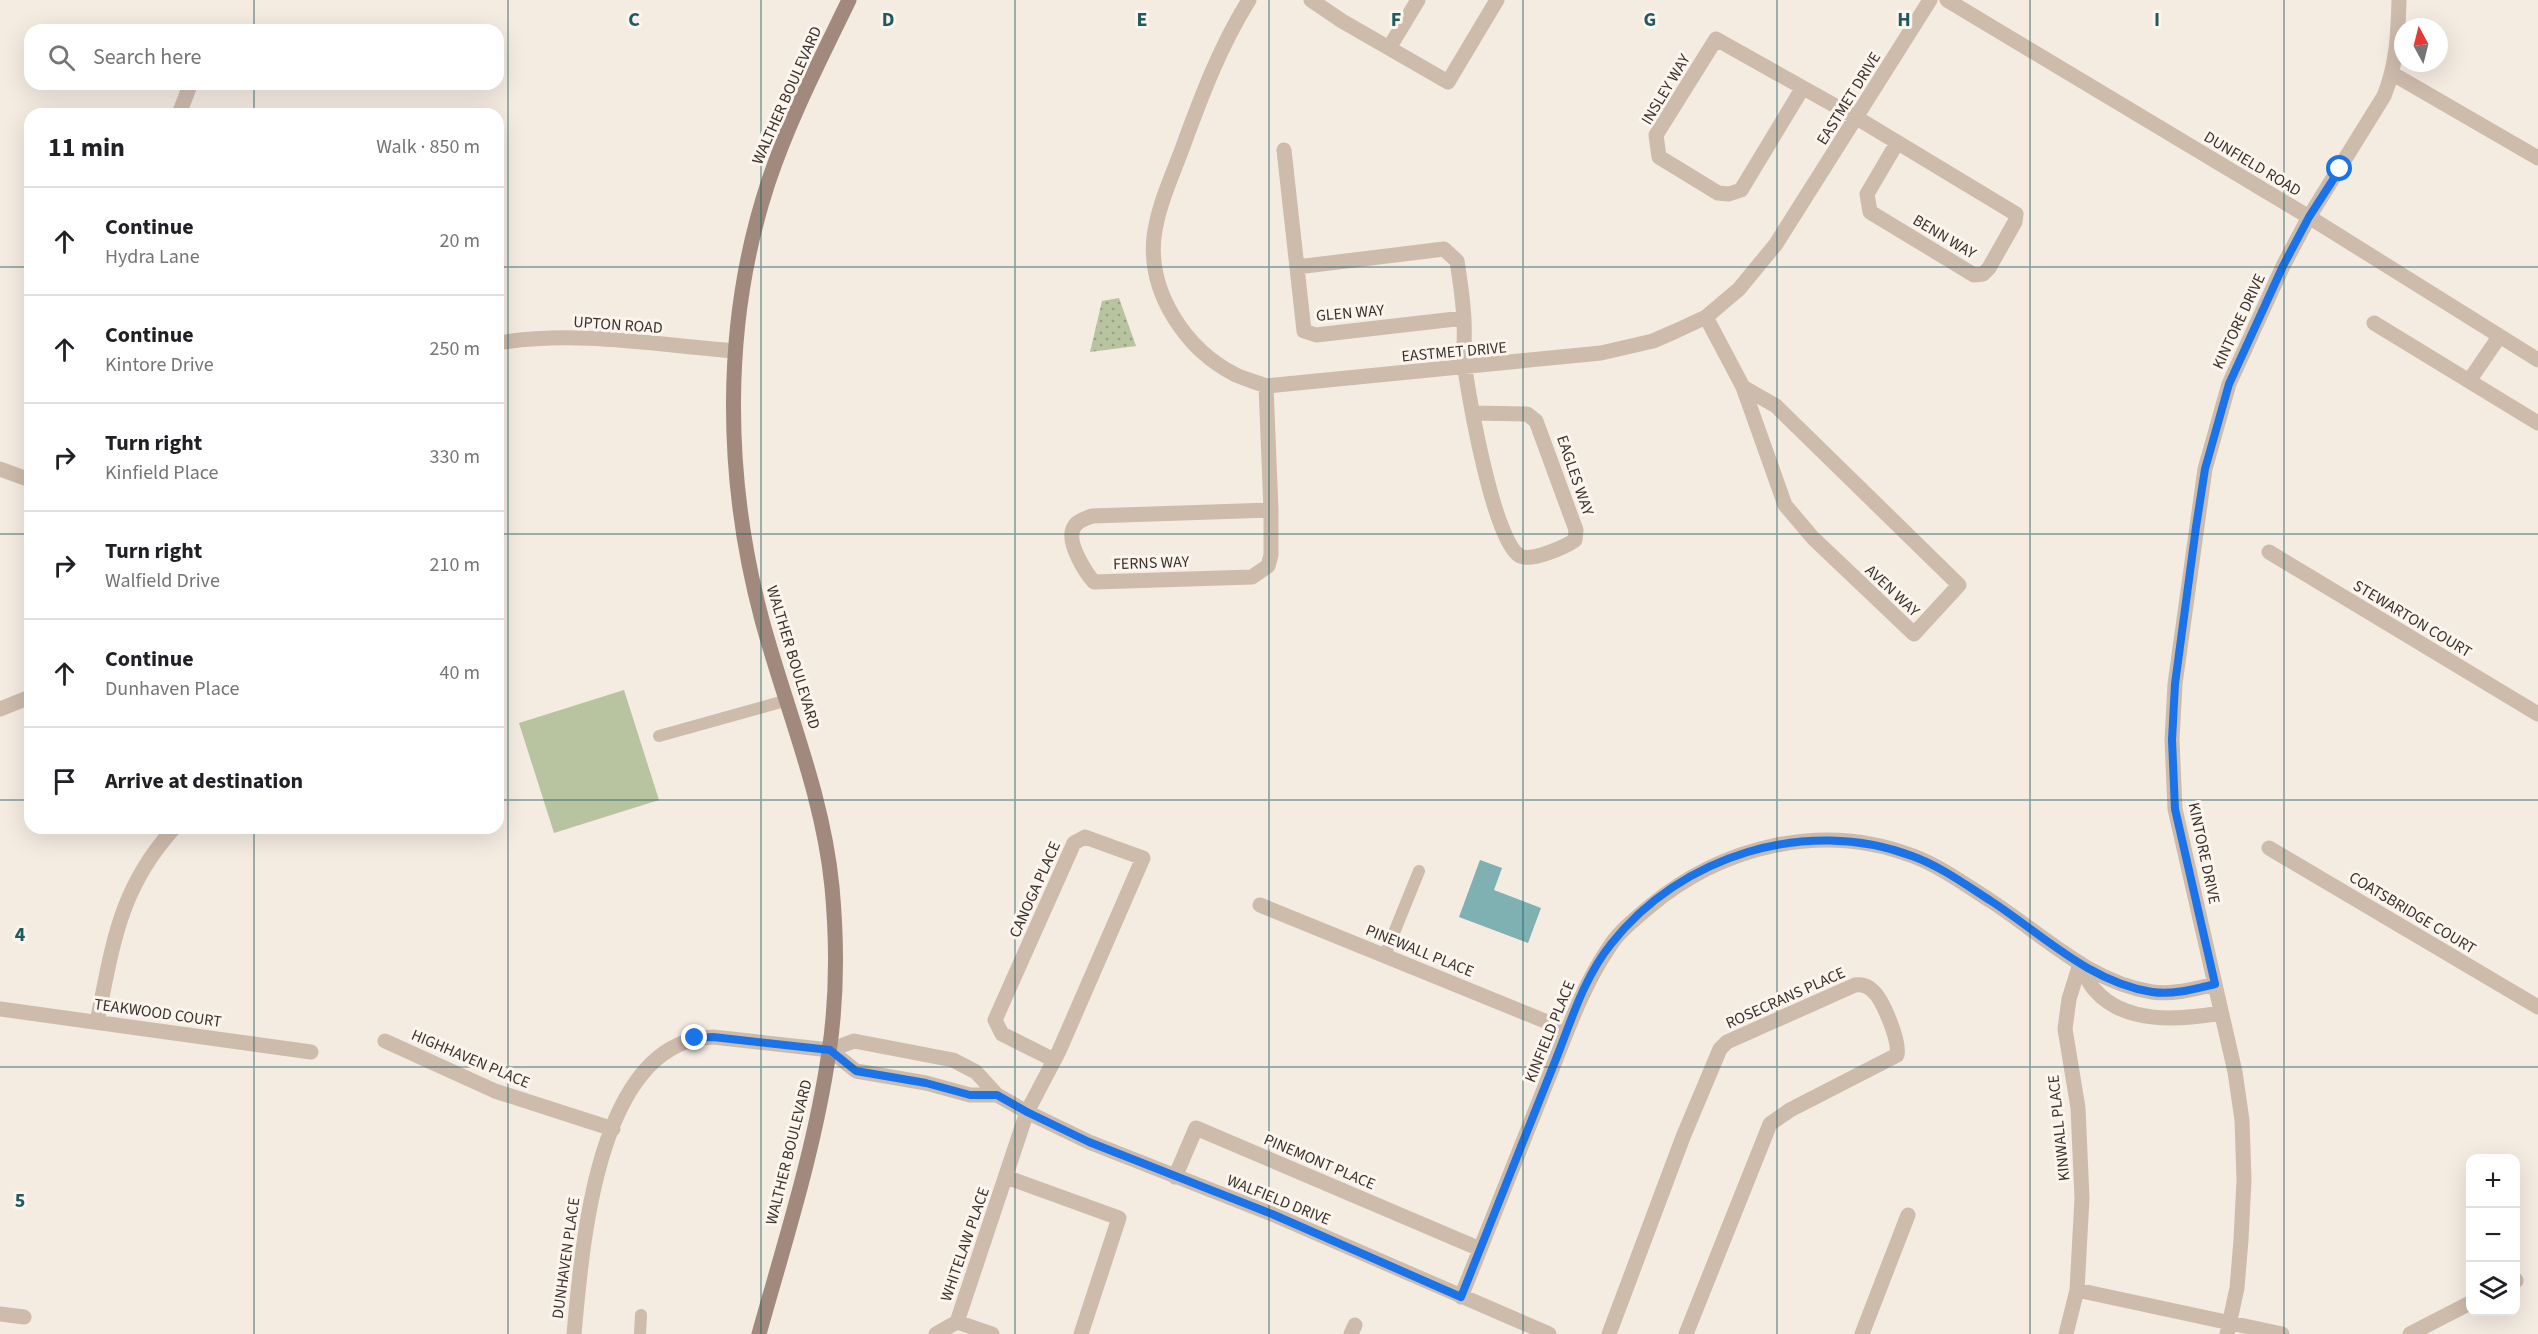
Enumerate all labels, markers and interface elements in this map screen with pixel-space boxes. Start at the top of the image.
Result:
text: C [628,6,640,34]
text: D [882,6,894,34]
text: E [1137,6,1147,34]
text: F [1391,6,1401,34]
text: G [1644,6,1656,34]
text: H [1897,6,1911,34]
text: I [2154,6,2160,34]
north arrow [2394,18,2448,72]
street label: WALTHER BOULEVARD [747,23,827,168]
search box [24,24,504,90]
icon: search [45,41,78,74]
text: Search here [93,41,201,73]
street label: EASTMET DRIVE [1812,48,1886,149]
street label: INSLEY WAY [1636,50,1696,129]
street label: DUNFIELD ROAD [2200,126,2305,202]
text: 11 min [48,129,125,166]
text: Walk · 850 m [376,133,480,161]
route start [2326,155,2352,181]
street label: BENN WAY [1909,209,1981,265]
text: Continue [105,211,194,243]
icon: ahead [48,225,81,258]
text: 20 m [440,227,480,255]
text: Hydra Lane [105,243,200,271]
street label: KINTORE DRIVE [2207,270,2271,373]
street label: GLEN WAY [1315,299,1385,327]
street label: UPTON ROAD [573,311,663,339]
text: Continue [105,319,194,351]
icon: ahead [48,333,81,366]
text: 250 m [430,335,480,363]
street label: EASTMET DRIVE [1401,336,1508,368]
text: Kintore Drive [105,351,214,379]
text: Turn right [105,427,202,459]
street label: EAGLES WAY [1551,432,1599,519]
icon: right [48,441,81,474]
text: 330 m [430,443,480,471]
text: Kinfield Place [105,459,218,487]
text: Turn right [105,535,202,567]
icon: right [48,549,81,582]
text: 210 m [430,551,480,579]
street label: FERNS WAY [1113,551,1190,575]
street label: AVEN WAY [1860,560,1925,622]
text: Walfield Drive [105,567,220,595]
street label: STEWARTON COURT [2349,575,2476,663]
street label: WALTHER BOULEVARD [761,583,825,732]
text: Continue [105,643,194,675]
icon: ahead [48,657,81,690]
text: 40 m [440,659,480,687]
text: Dunhaven Place [105,675,239,703]
icon: arrive [48,765,81,798]
text: Arrive at destination [105,765,303,797]
street label: KINTORE DRIVE [2183,800,2226,906]
street label: CANOGA PLACE [1004,838,1066,941]
street label: COATSBRIDGE COURT [2345,866,2480,960]
street label: PINEWALL PLACE [1362,919,1477,983]
text: 4 [15,921,26,949]
street label: ROSECRANS PLACE [1722,962,1849,1034]
street label: KINFIELD PLACE [1519,977,1580,1086]
street label: TEAKWOOD COURT [93,993,224,1033]
street label: HIGHHAVEN PLACE [408,1024,533,1094]
route end [681,1024,707,1050]
street label: KINWALL PLACE [2042,1074,2076,1182]
street label: WALTHER BOULEVARD [760,1077,818,1227]
street label: PINEMONT PLACE [1260,1128,1379,1195]
map controls [2466,1154,2520,1316]
button: + [2466,1154,2520,1208]
street label: WALFIELD DRIVE [1223,1169,1334,1231]
street label: WHITELAW PLACE [935,1184,995,1304]
text: 5 [15,1187,25,1215]
street label: DUNHAVEN PLACE [547,1196,585,1320]
button: − [2466,1208,2520,1262]
button: layers [2466,1262,2520,1316]

